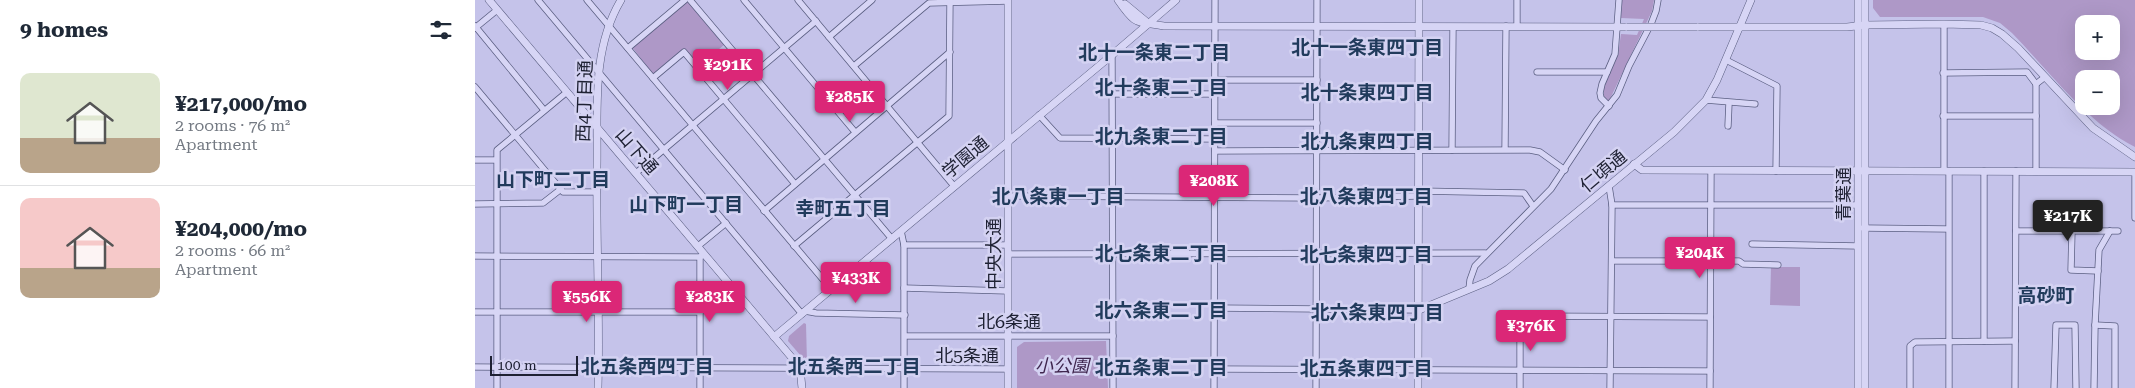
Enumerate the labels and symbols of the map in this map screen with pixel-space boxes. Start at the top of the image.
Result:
district label: 北十一条東四丁目 [1291,36,1443,59]
district label: 北十一条東二丁目 [1078,41,1230,64]
pin: ¥291K [693,48,763,91]
street label: 西4丁目通 [572,60,596,142]
district label: 北十条東二丁目 [1094,76,1228,99]
pin: ¥285K [815,80,885,123]
district label: 北十条東四丁目 [1300,81,1434,104]
street label: 山下通 [611,124,663,178]
district label: 北九条東二丁目 [1094,125,1228,148]
district label: 北九条東四丁目 [1300,130,1434,153]
street label: 学園通 [938,132,992,182]
street label: 仁頃通 [1576,146,1630,196]
pin: ¥208K [1179,164,1249,207]
street label: 青葉通 [1833,167,1854,221]
district label: 山下町二丁目 [496,168,610,191]
district label: 北八条東一丁目 [991,185,1125,208]
district label: 北八条東四丁目 [1299,185,1433,208]
district label: 山下町一丁目 [629,193,743,216]
district label: 幸町五丁目 [795,197,891,220]
pin: ¥217K [2033,200,2103,242]
street label: 中央大通 [983,218,1004,290]
pin: ¥204K [1665,236,1735,279]
district label: 北七条東二丁目 [1094,242,1228,265]
district label: 北七条東四丁目 [1299,243,1433,266]
pin: ¥433K [821,262,891,304]
pin: ¥556K [552,280,622,323]
pin: ¥283K [675,280,745,323]
district label: 高砂町 [2017,284,2075,307]
district label: 北六条東二丁目 [1094,299,1228,322]
district label: 北六条東四丁目 [1310,301,1444,324]
pin: ¥376K [1496,310,1566,352]
street label: 北6条通 [977,311,1041,332]
street label: 北5条通 [935,345,999,366]
scale bar [490,353,577,376]
district label: 北五条西四丁目 [580,355,714,378]
district label: 北五条西二丁目 [787,355,921,378]
park label: 小公園 [1035,355,1092,376]
district label: 北五条東二丁目 [1094,356,1228,379]
district label: 北五条東四丁目 [1299,357,1433,380]

